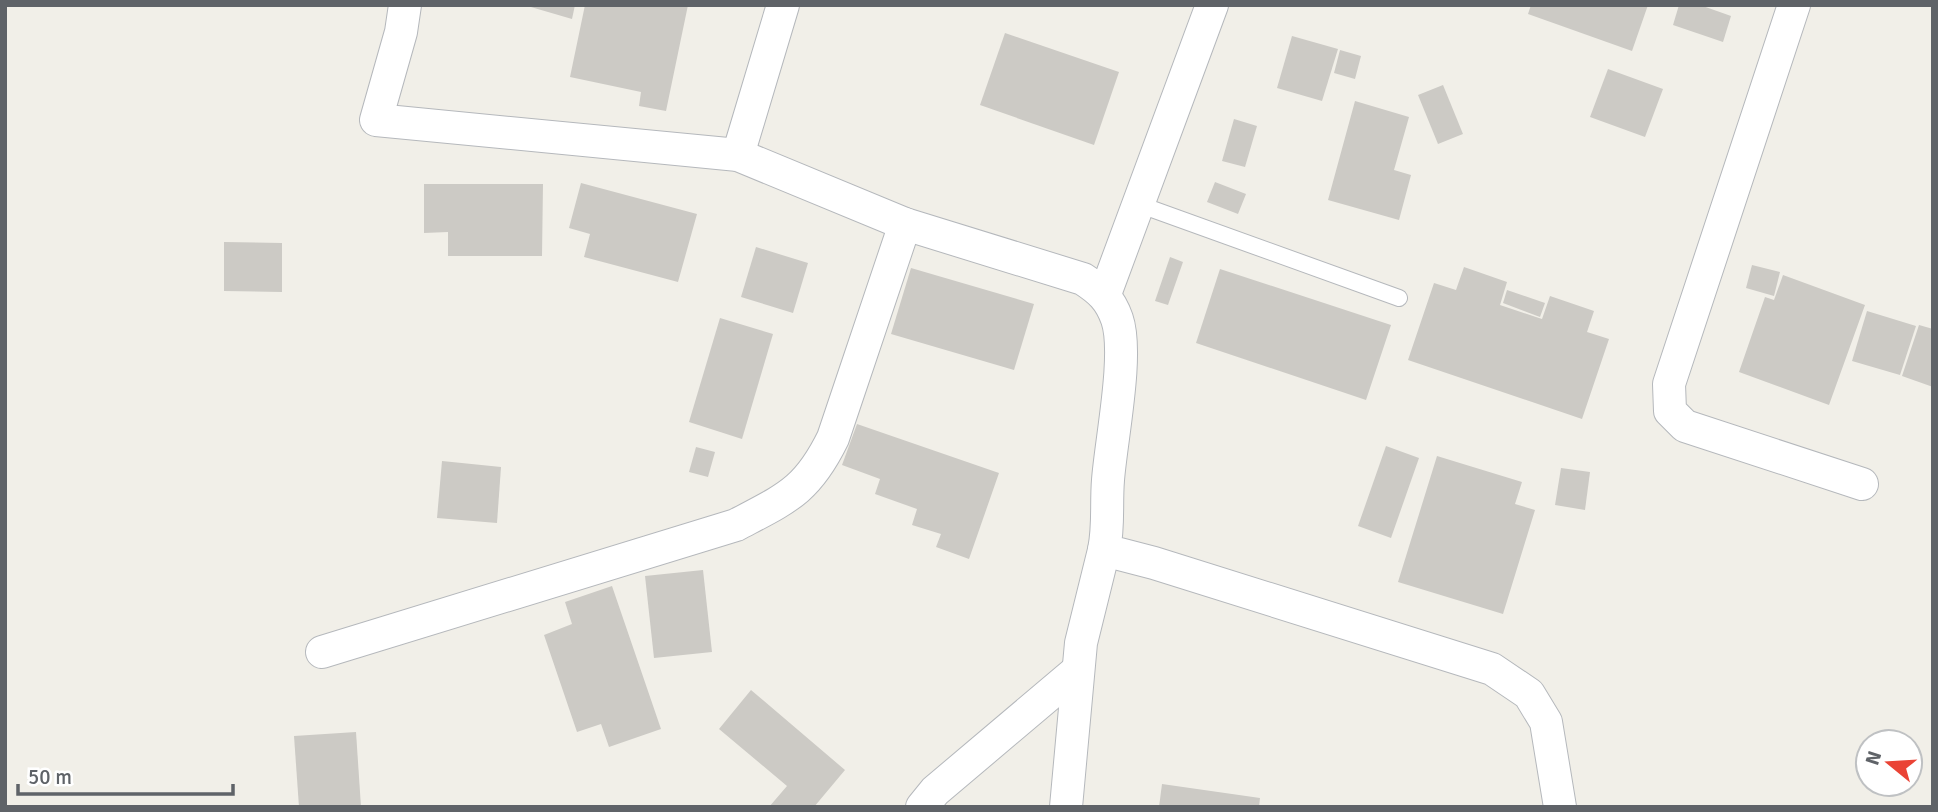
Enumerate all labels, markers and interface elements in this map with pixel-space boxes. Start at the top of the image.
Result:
north arrow [1854,728,1924,798]
text: N [1860,748,1887,768]
scale bar [18,752,233,796]
text: 50 m [28,764,72,790]

